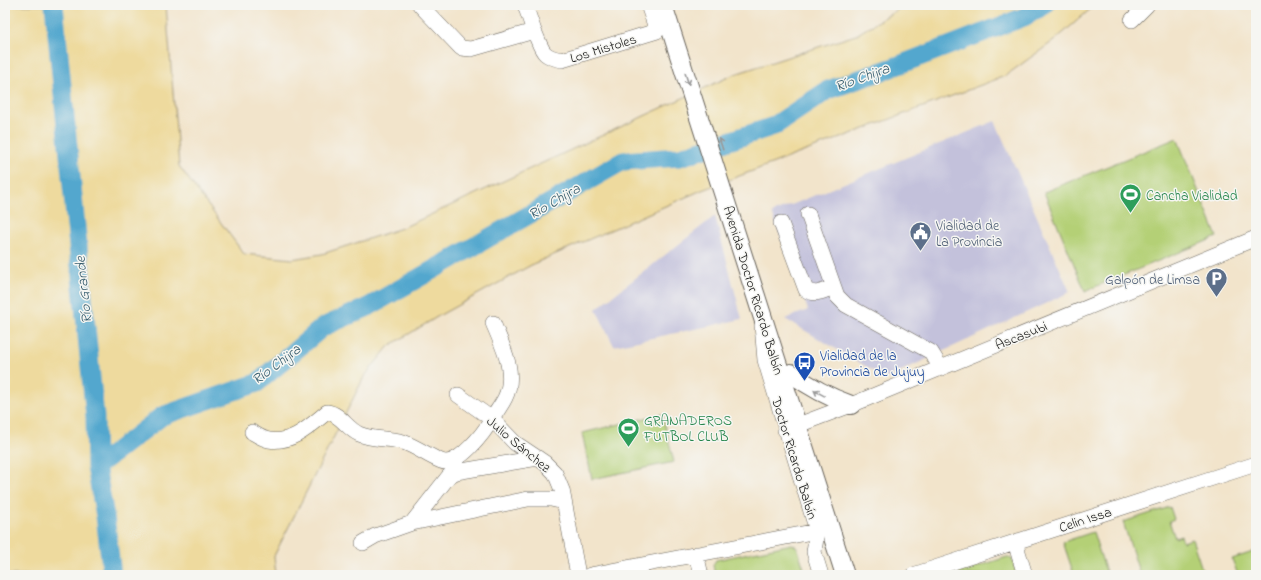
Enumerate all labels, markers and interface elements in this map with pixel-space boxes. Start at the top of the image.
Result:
street label: Los Mistoles [568,29,639,69]
water label: Río Chijra [832,58,893,98]
one-way arrow [684,72,691,85]
one-way arrow [717,137,724,150]
water label: Río Chijra [525,178,585,225]
sports icon: Cancha Vialidad [1118,182,1144,215]
place label: Cancha Vialidad [1146,186,1238,207]
street label: Avenida Doctor Ricardo Balbín [717,203,788,378]
place label: Vialidad de La Provincia [935,216,1002,253]
public building icon: Vialidad de La Provincia [907,220,933,253]
water label: Río Grande [69,254,98,324]
parking icon: Galpón de Limsa [1203,266,1229,299]
place label: Galpón de Limsa [1105,270,1200,291]
street label: Ascasubi [992,316,1051,356]
water label: Río Chijra [247,339,306,391]
place label: Vialidad de la Provincia de Jujuy [819,346,925,384]
bus stop icon: Vialidad de la Provincia de Jujuy [792,350,818,383]
one-way arrow [813,389,825,396]
street label: Doctor Ricardo Balbín [765,394,822,522]
place label: GRANADEROS FUTBOL CLUB [643,411,732,448]
street label: Julio Sánchez [481,412,555,478]
sports icon: GRANADEROS FUTBOL CLUB [615,415,641,448]
street label: Celin Issa [1056,502,1115,539]

